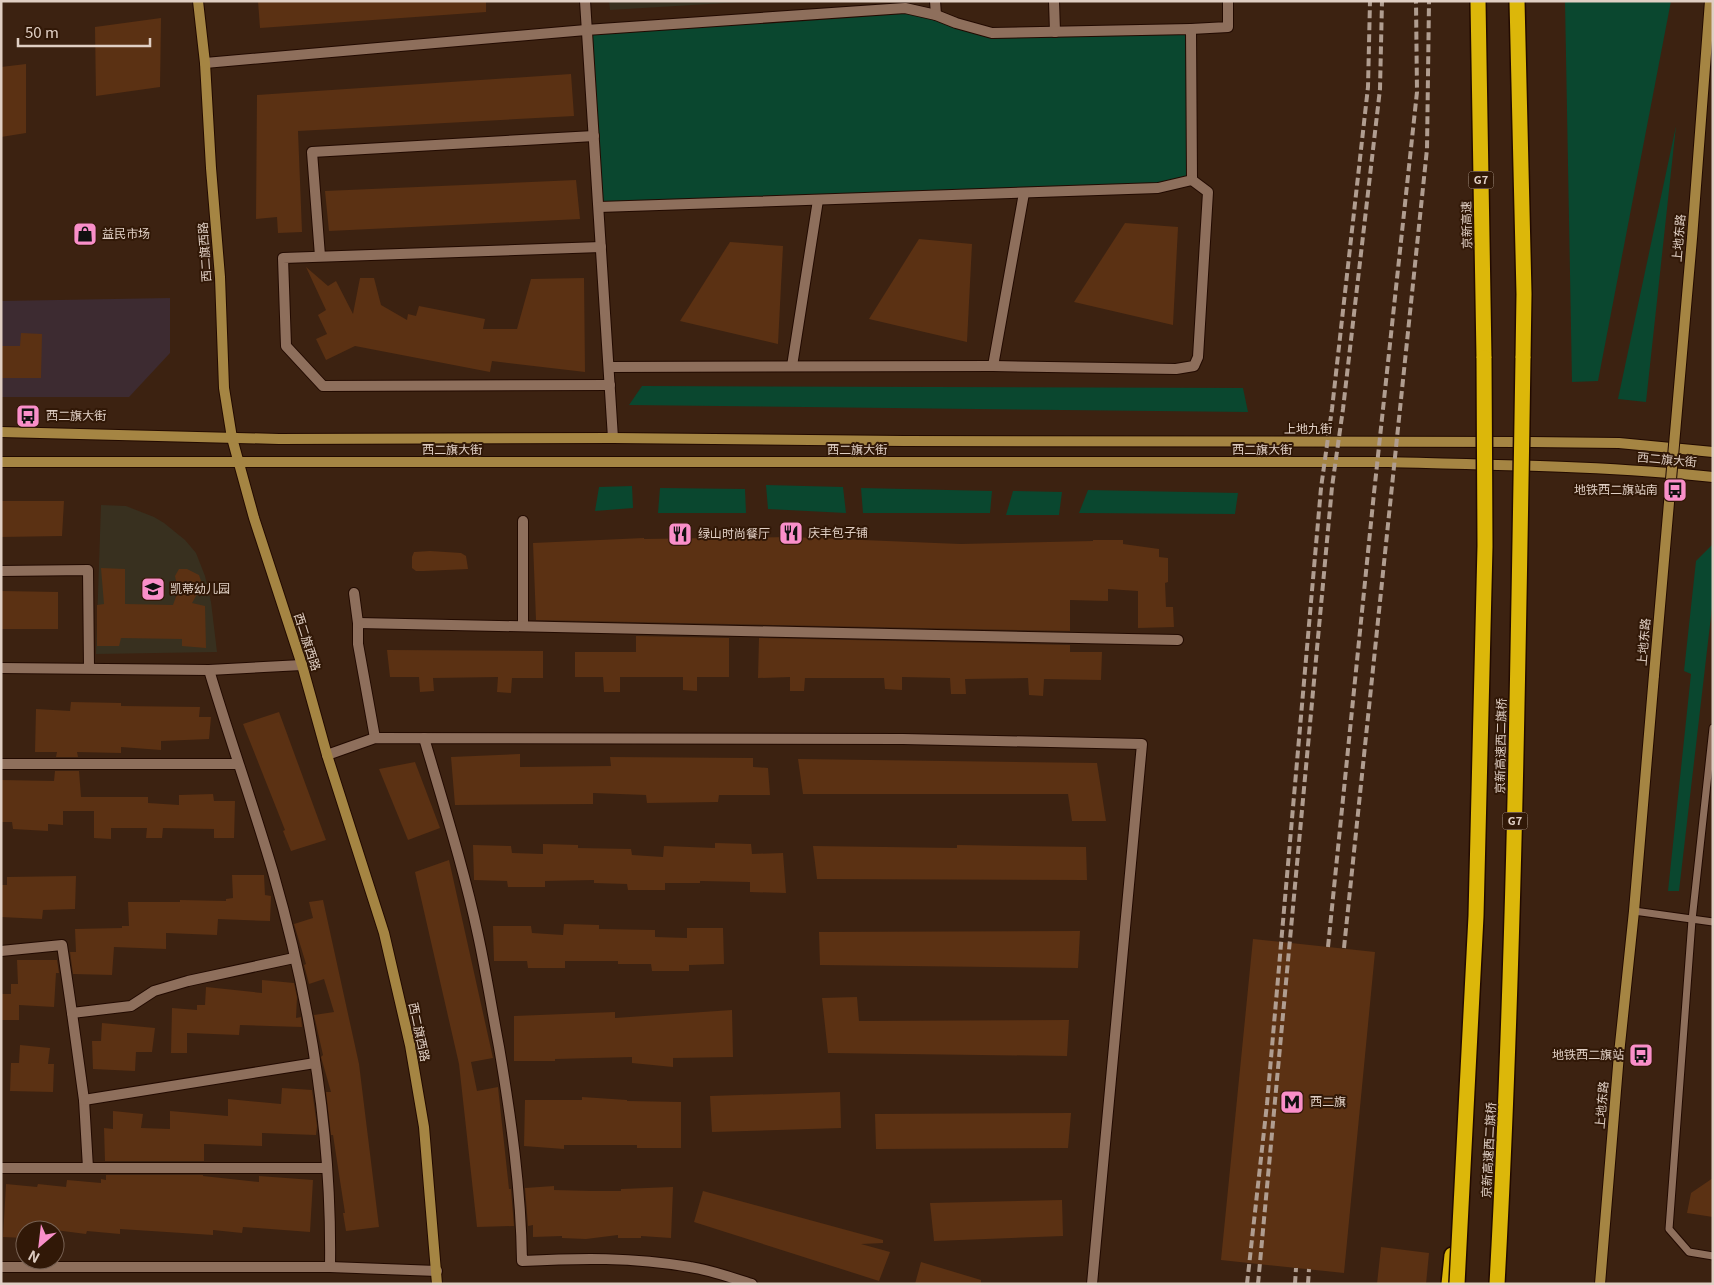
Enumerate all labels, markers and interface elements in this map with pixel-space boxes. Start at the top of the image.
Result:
scale bar [18,15,150,47]
text: 50 m [25,21,59,42]
road number: G7 [1468,172,1494,188]
street label: 京新高速 [1457,201,1474,249]
street label: 上地东路 [1667,213,1688,263]
shop icon: 益民市场 [72,221,98,247]
street label: 西二旗西路 [193,222,214,283]
place label: 益民市场 [102,224,150,241]
bus stop icon: 西二旗大街 [15,403,41,429]
place label: 西二旗大街 [46,406,106,423]
street label: 上地九街 [1284,419,1332,436]
street label: 西二旗大街 [422,440,482,457]
street label: 西二旗大街 [827,440,887,457]
street label: 西二旗大街 [1232,440,1292,457]
street label: 西二旗大街 [1636,447,1698,470]
bus stop icon: 地铁西二旗站南 [1662,477,1688,503]
place label: 地铁西二旗站南 [1574,480,1658,497]
restaurant icon: 庆丰包子铺 [778,520,804,546]
restaurant icon: 绿山时尚餐厅 [667,521,693,547]
place label: 庆丰包子铺 [808,523,868,540]
place label: 绿山时尚餐厅 [698,524,770,541]
school or university icon: 凯蒂幼儿园 [140,576,166,602]
place label: 凯蒂幼儿园 [170,579,230,596]
street label: 西二旗西路 [291,610,326,673]
street label: 上地东路 [1632,617,1653,667]
street label: 京新高速西二旗桥 [1490,698,1509,794]
road number: G7 [1502,812,1528,829]
street label: 西二旗西路 [406,1001,435,1063]
bus stop icon: 地铁西二旗站 [1628,1042,1654,1068]
place label: 地铁西二旗站 [1552,1045,1624,1062]
street label: 上地东路 [1590,1080,1611,1130]
metro station icon: 西二旗 [1279,1089,1305,1115]
place label: 西二旗 [1310,1092,1346,1109]
street label: 京新高速西二旗桥 [1477,1102,1499,1198]
north arrow [15,1220,65,1270]
text: N [24,1246,43,1269]

